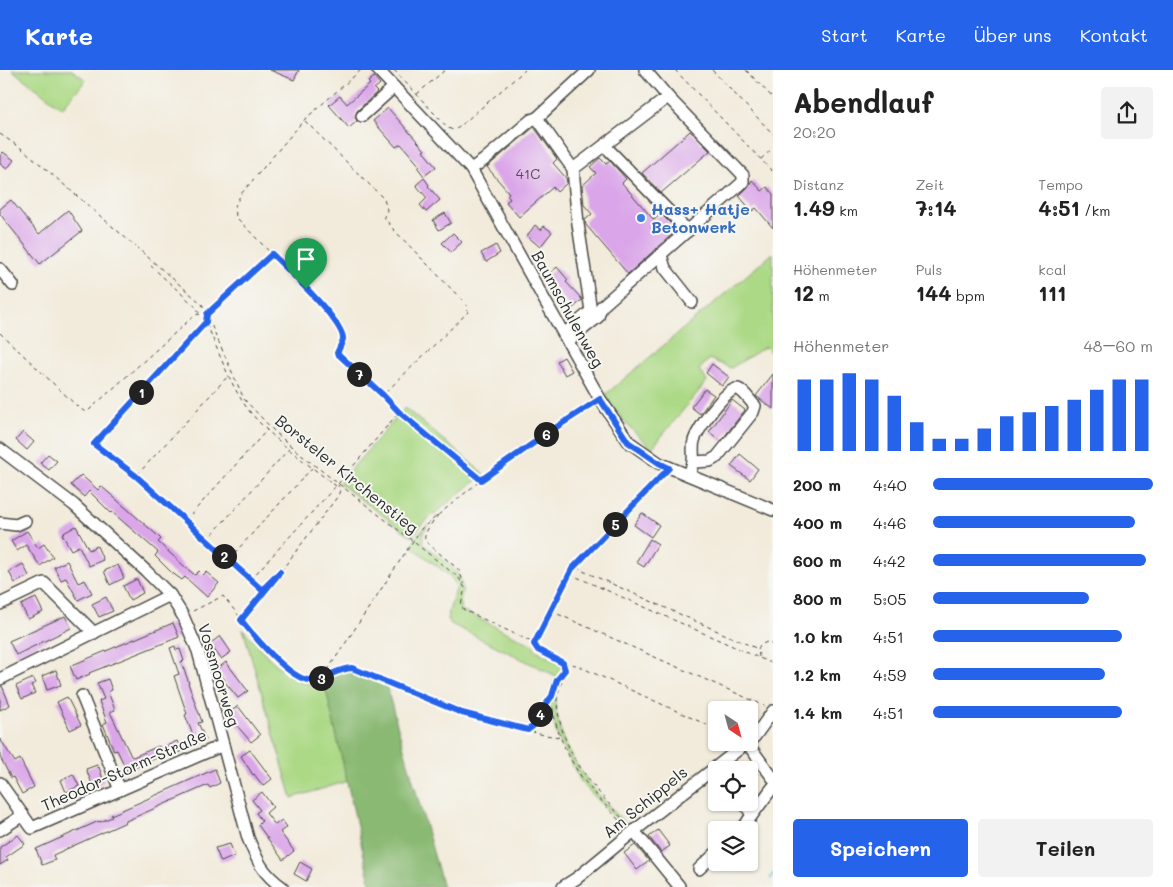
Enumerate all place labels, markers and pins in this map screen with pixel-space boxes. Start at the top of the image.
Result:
place label: Hass+ Hatje Betonwerk [651,198,750,237]
marker: Hass+ Hatje Betonwerk [635,212,647,224]
pin [285,238,327,289]
pin: 7 [346,362,372,386]
pin: 1 [128,380,154,404]
pin: 6 [534,422,558,446]
pin: 5 [602,512,628,536]
pin: 2 [212,544,236,568]
pin: 3 [308,666,334,690]
pin: 4 [528,702,552,726]

